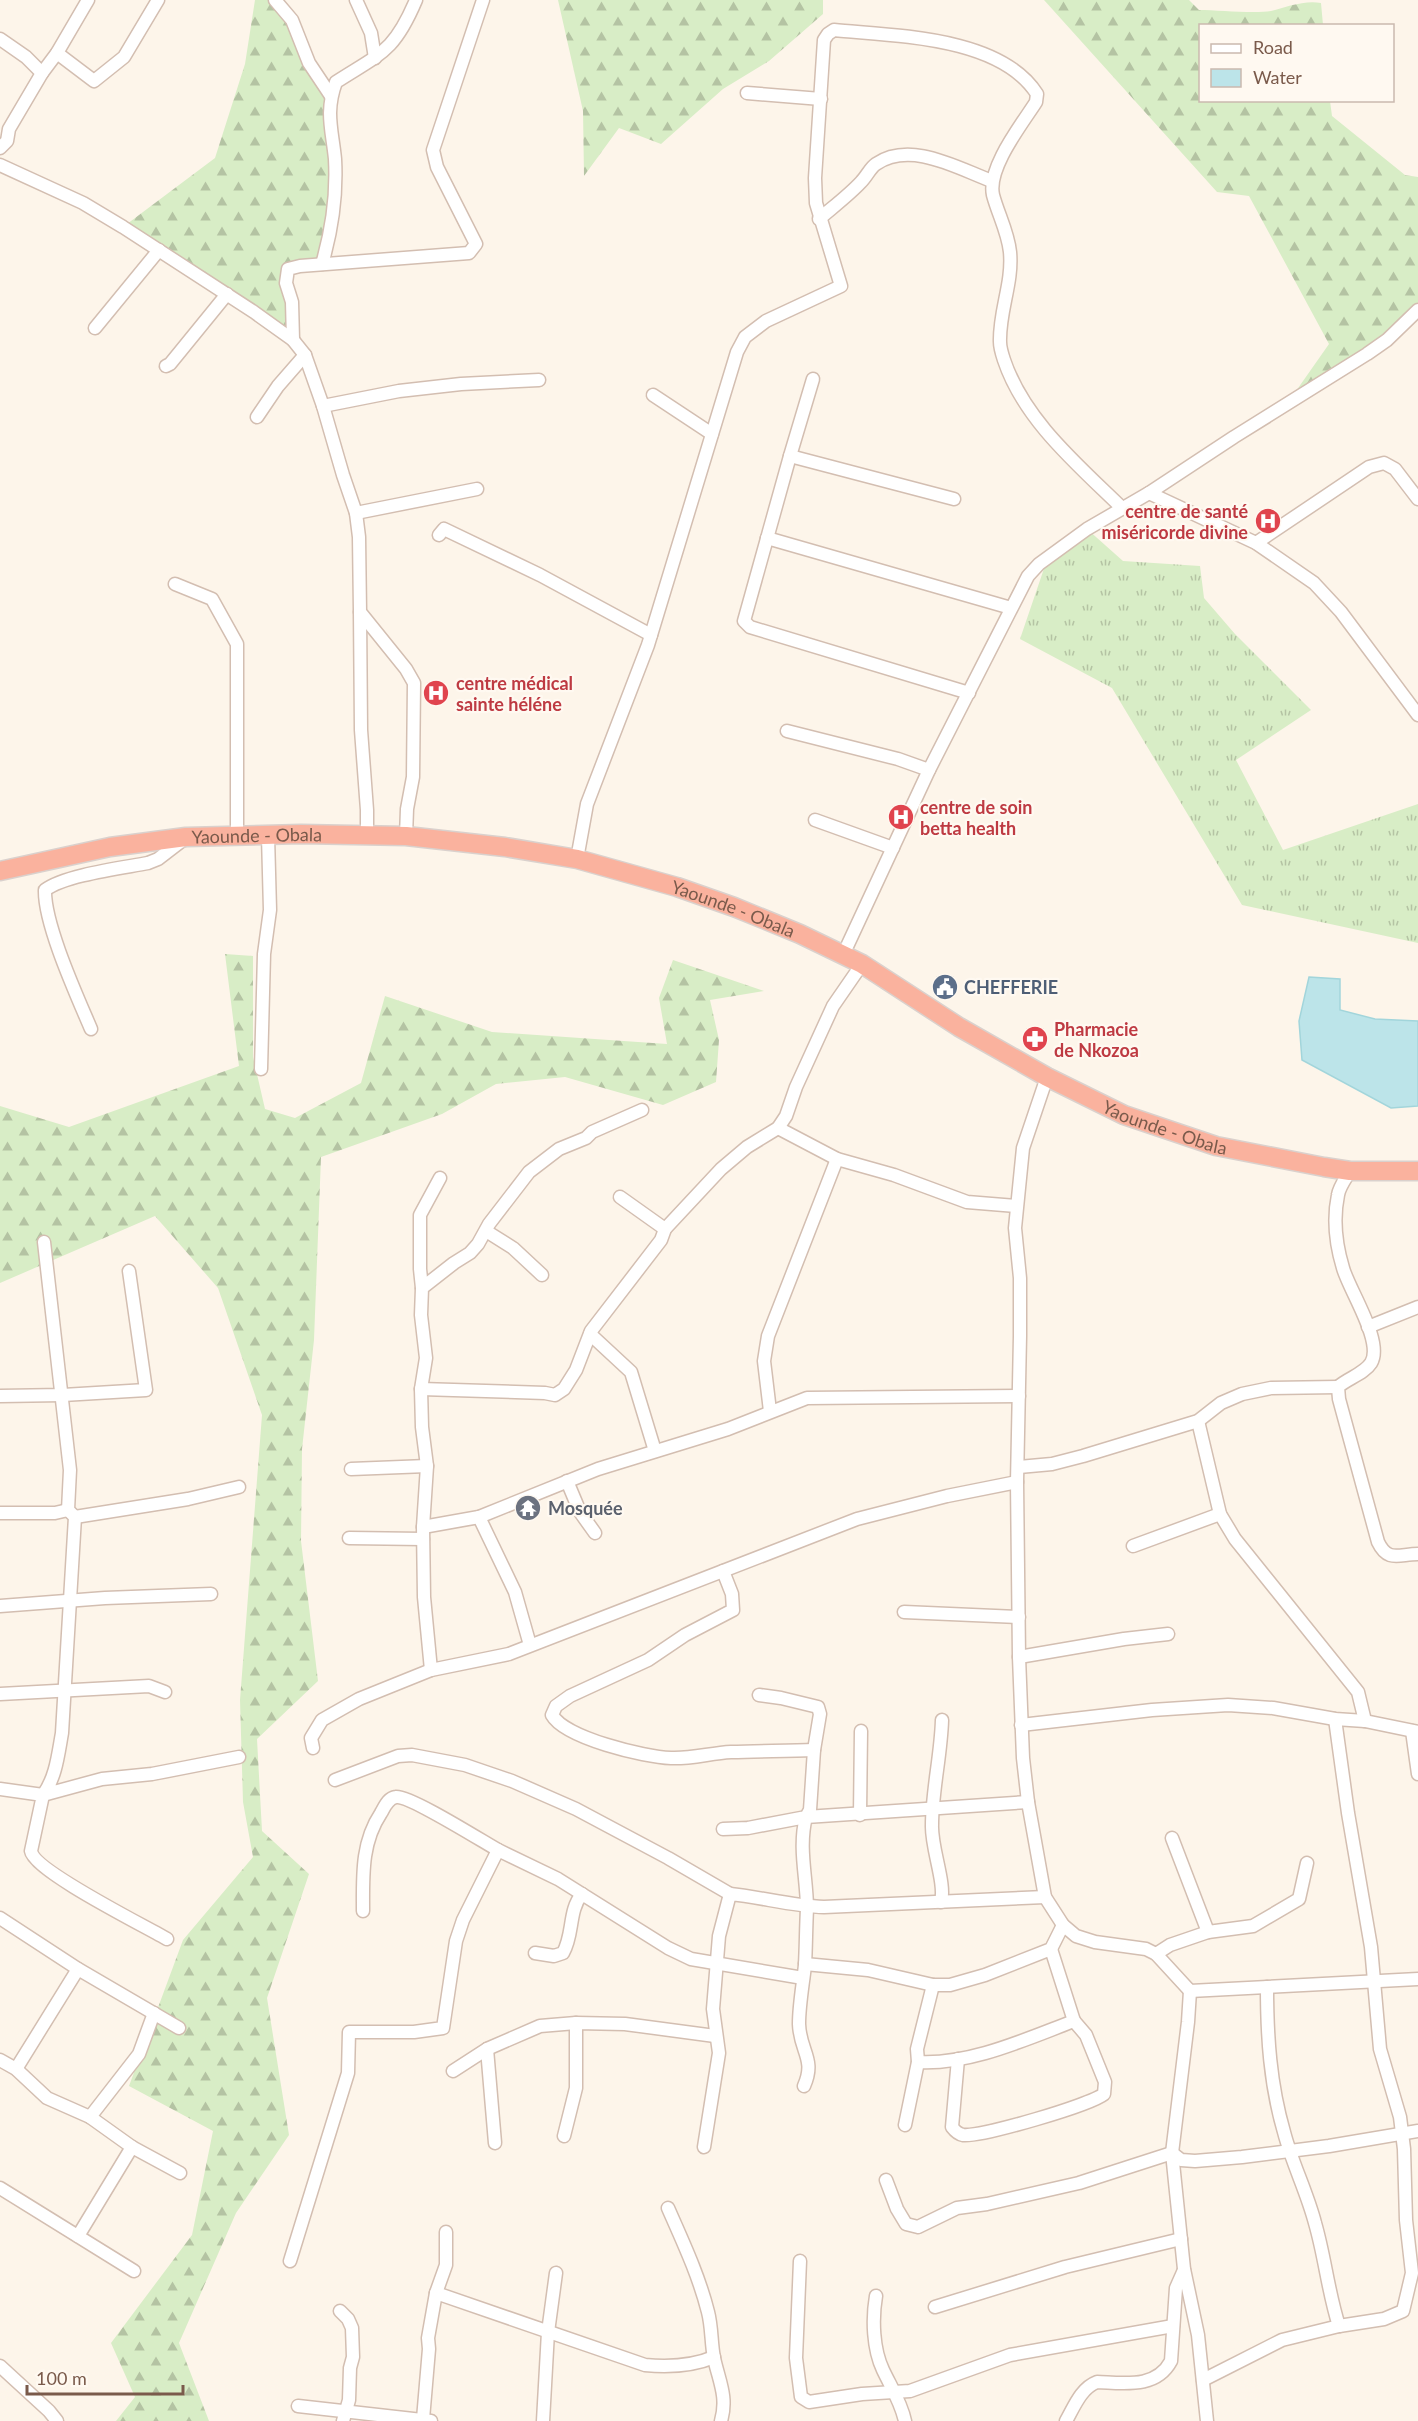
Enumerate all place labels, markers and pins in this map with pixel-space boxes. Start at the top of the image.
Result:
place label: centre de santé miséricorde divine [1101,500,1248,543]
hospital icon: centre de santé miséricorde divine [1253,506,1283,536]
place label: centre médical sainte héléne [456,672,573,715]
hospital icon: centre médical sainte héléne [421,678,451,708]
place label: centre de soin betta health [920,796,1032,839]
hospital icon: centre de soin betta health [886,802,916,832]
public building icon: CHEFFERIE [930,972,960,1002]
place label: CHEFFERIE [964,976,1058,998]
place label: Pharmacie de Nkozoa [1054,1018,1139,1061]
pharmacy icon: Pharmacie de Nkozoa [1020,1024,1050,1054]
temple icon: Mosquée [513,1493,543,1523]
place label: Mosquée [548,1497,623,1519]

